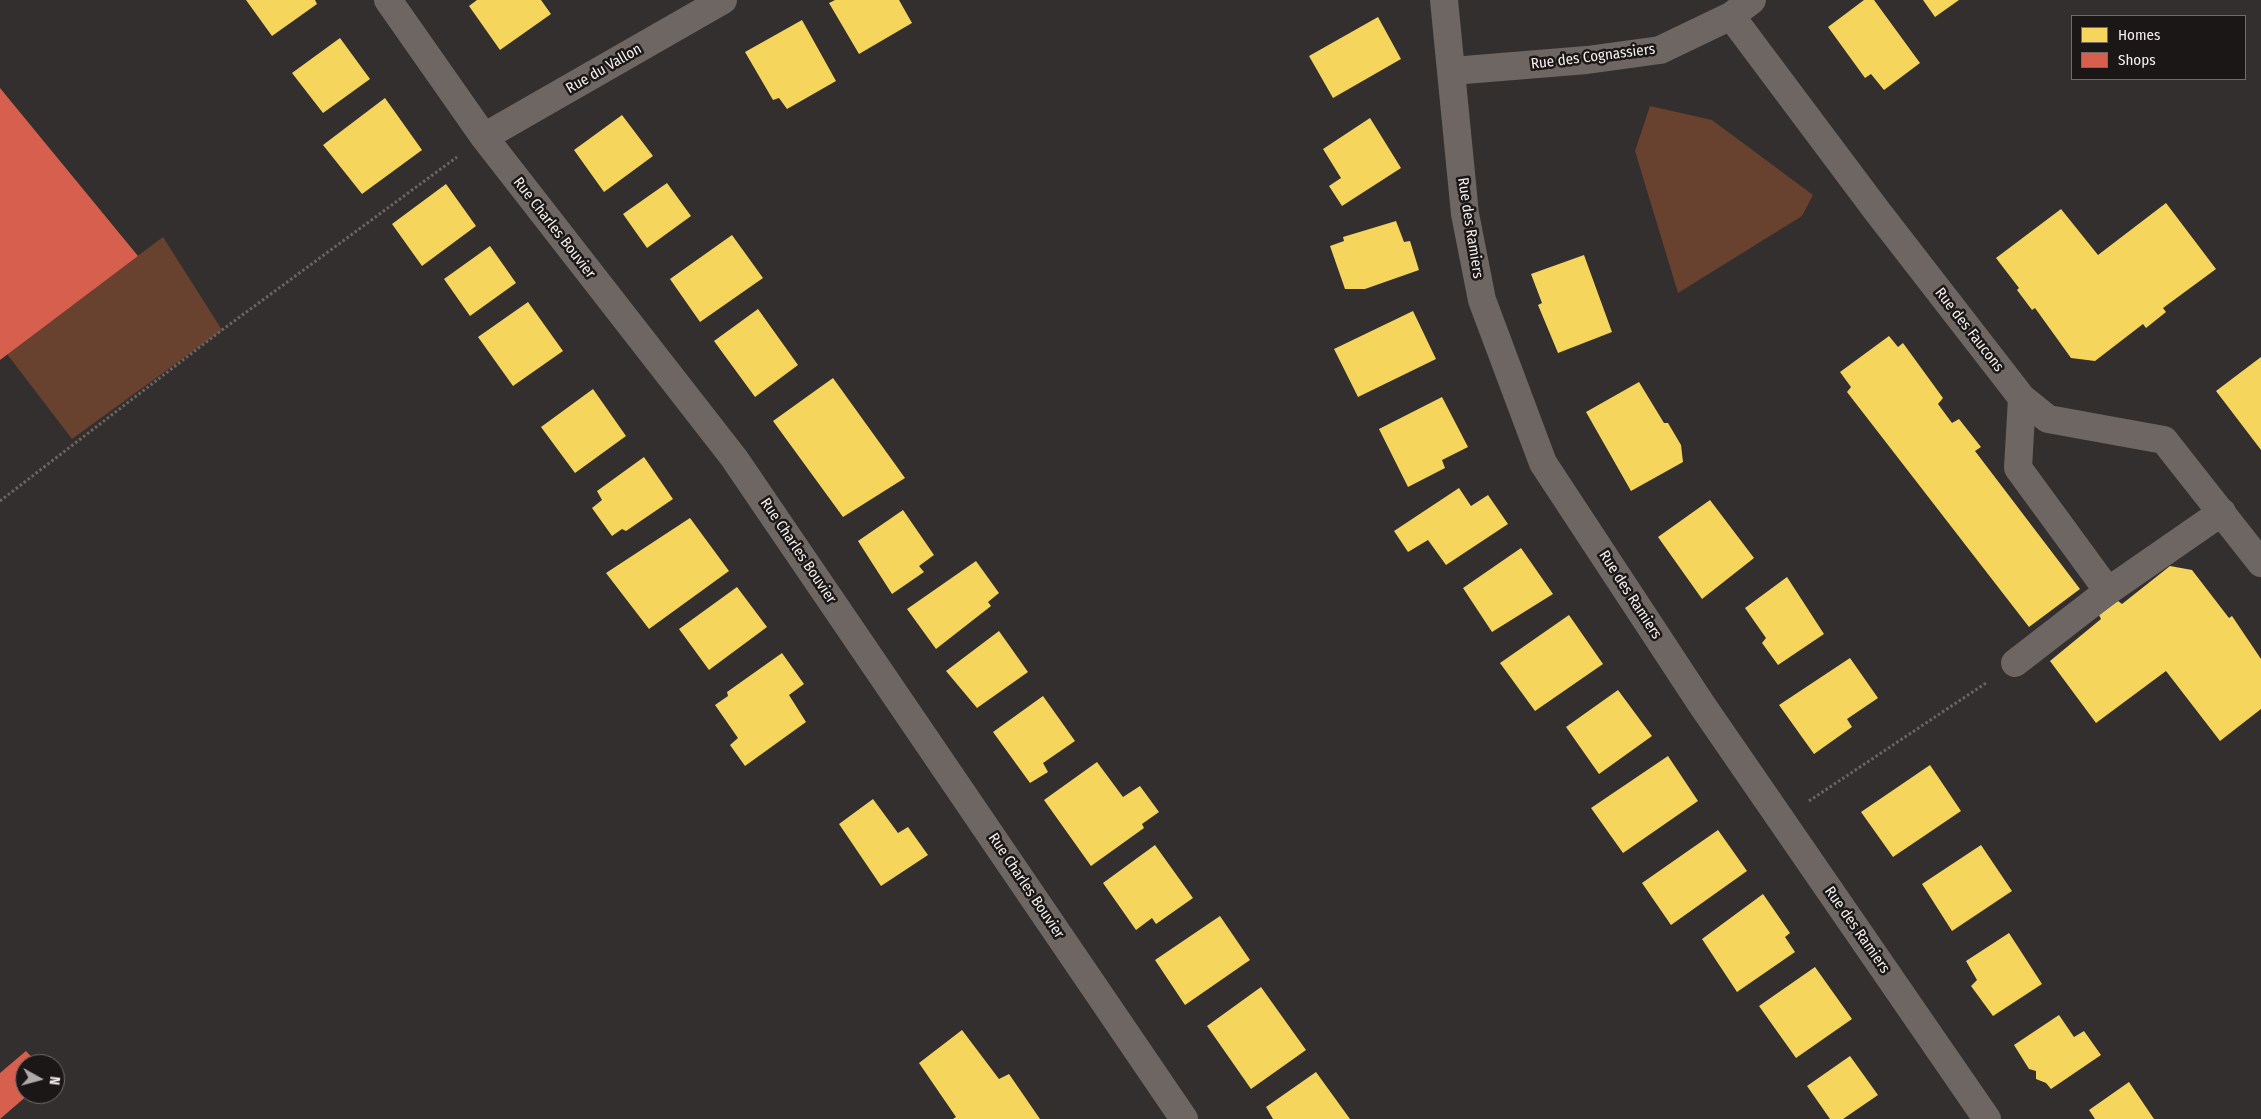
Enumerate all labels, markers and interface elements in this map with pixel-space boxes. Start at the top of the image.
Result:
legend [2071,15,2246,80]
text: Homes [2118,26,2160,44]
street label: Rue du Vallon [563,40,645,98]
street label: Rue des Cognassiers [1530,40,1656,74]
text: Shops [2118,51,2156,69]
street label: Rue Charles Bouvier [509,174,599,282]
street label: Rue des Ramiers [1453,176,1487,280]
street label: Rue des Faucons [1931,284,2007,376]
street label: Rue Charles Bouvier [756,495,840,607]
street label: Rue des Ramiers [1595,547,1665,643]
street label: Rue Charles Bouvier [984,830,1068,942]
street label: Rue des Ramiers [1820,883,1894,977]
north arrow [15,1054,65,1104]
text: N [45,1076,63,1086]

